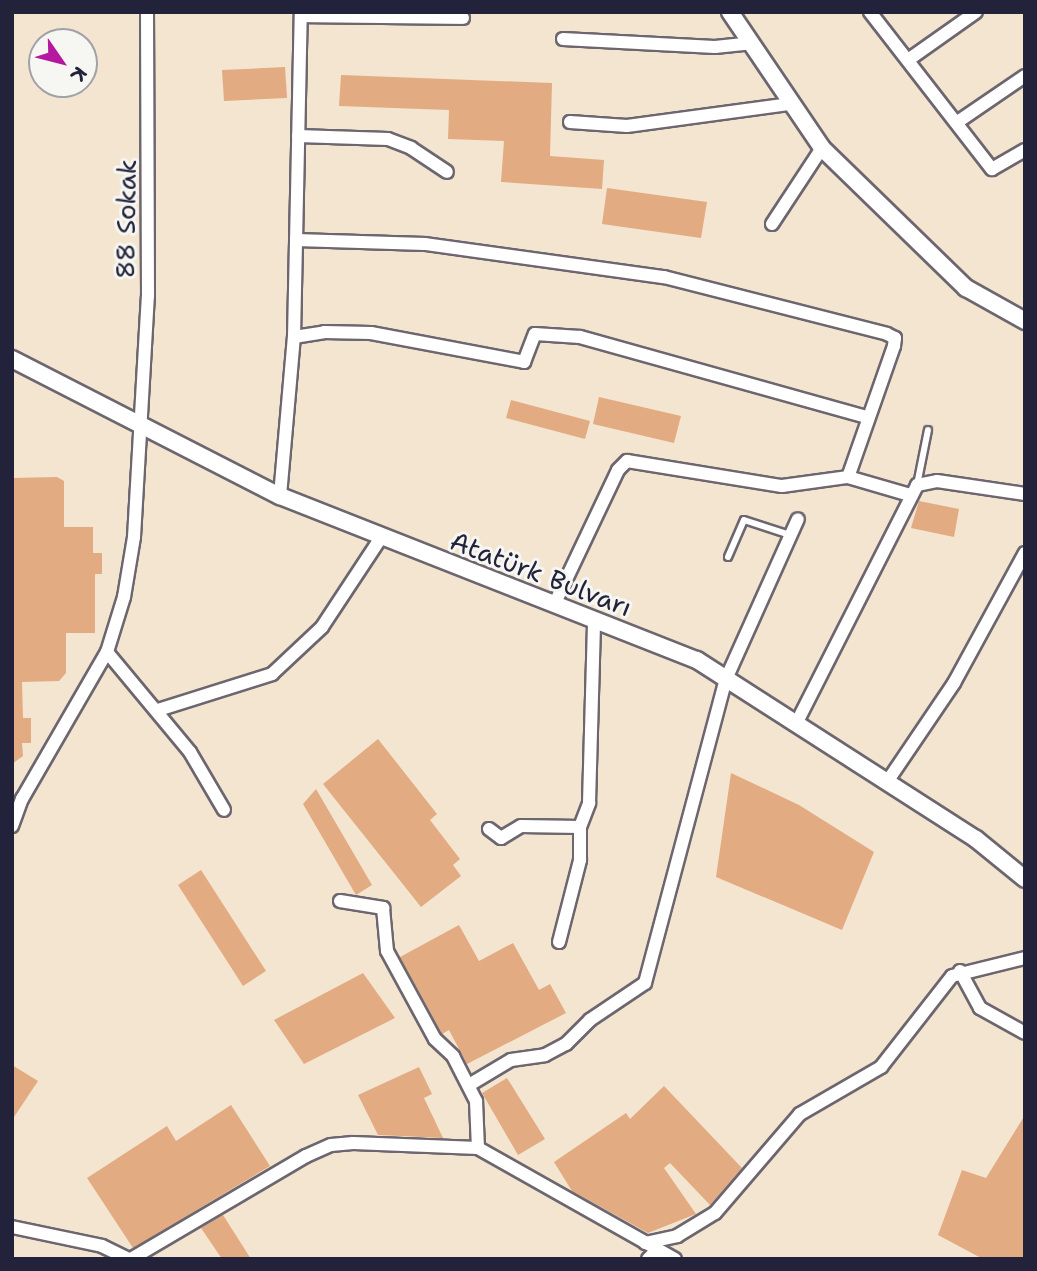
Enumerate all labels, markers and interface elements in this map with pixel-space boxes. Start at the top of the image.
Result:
north arrow [28,28,98,98]
text: K [65,62,93,87]
street label: 88 Sokak [109,159,143,279]
street label: Atatürk Bulvarı [446,525,636,623]

